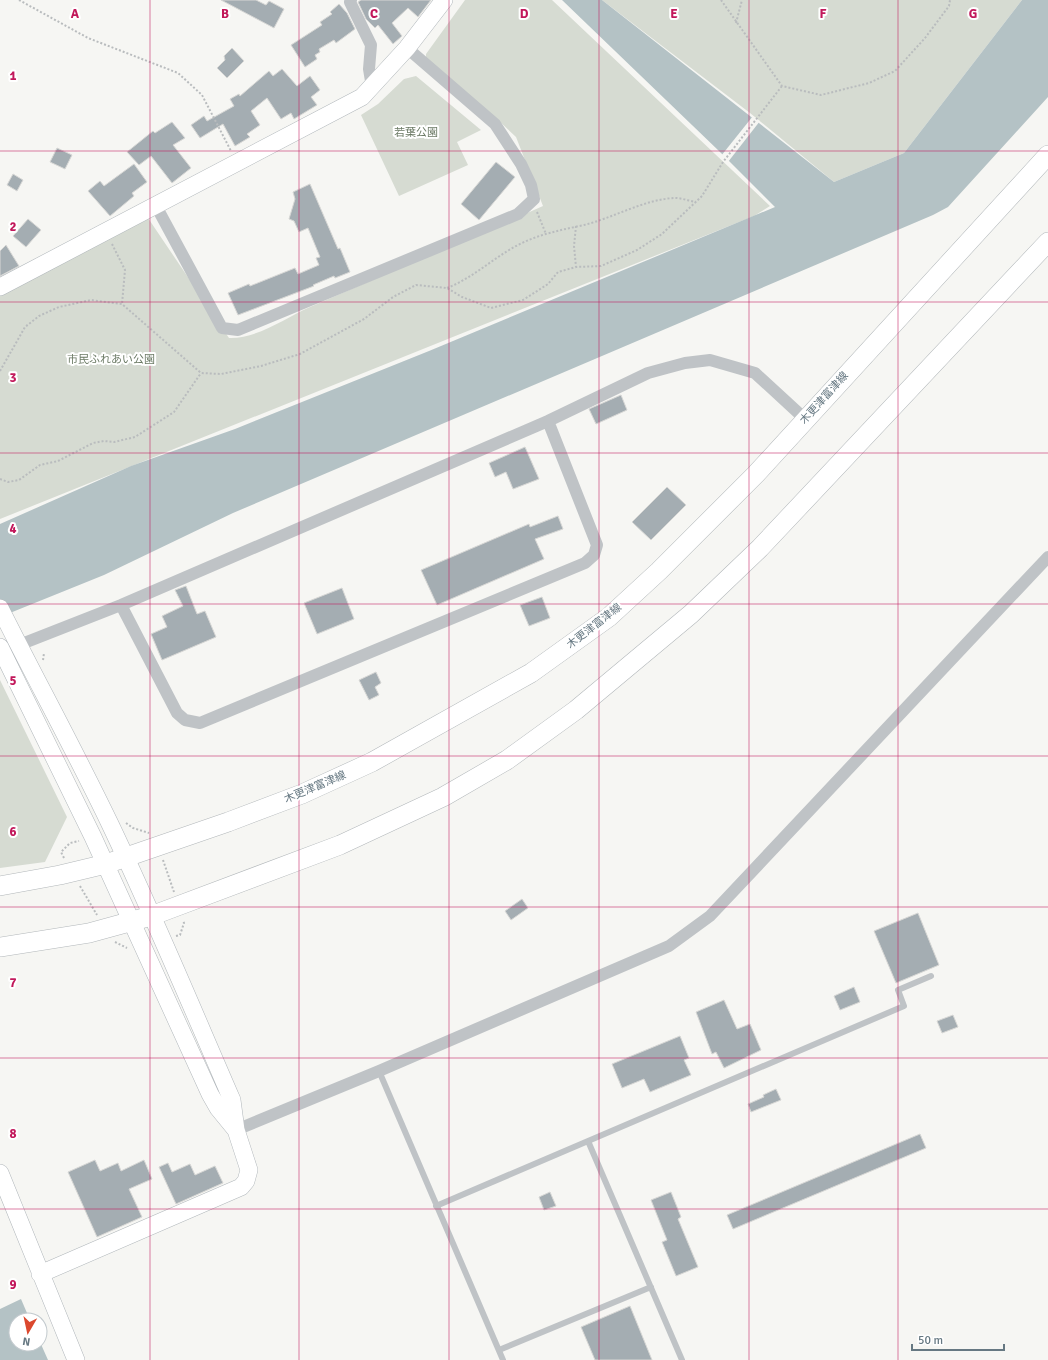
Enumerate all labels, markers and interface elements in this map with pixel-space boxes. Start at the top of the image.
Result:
text: A [71,6,80,22]
text: B [221,6,229,22]
text: C [370,6,378,22]
text: D [520,6,529,22]
text: E [670,6,678,22]
text: F [820,6,827,22]
text: G [969,6,977,22]
text: 1 [9,68,17,84]
park label: 若葉公園 [394,126,438,139]
text: 2 [9,219,17,235]
park label: 市民ふれあい公園 [67,353,155,366]
street label: 木更津富津線 [797,369,851,427]
text: 3 [9,370,17,386]
text: 4 [9,521,17,537]
street label: 木更津富津線 [564,601,624,651]
text: 5 [9,673,17,689]
street label: 木更津富津線 [282,768,348,806]
text: 6 [9,824,17,840]
text: 7 [9,975,17,991]
text: 8 [9,1126,17,1142]
text: 9 [9,1277,17,1293]
north arrow [8,1312,48,1352]
scale bar [912,1326,1004,1352]
text: 50 m [918,1333,943,1348]
text: N [22,1334,31,1348]

